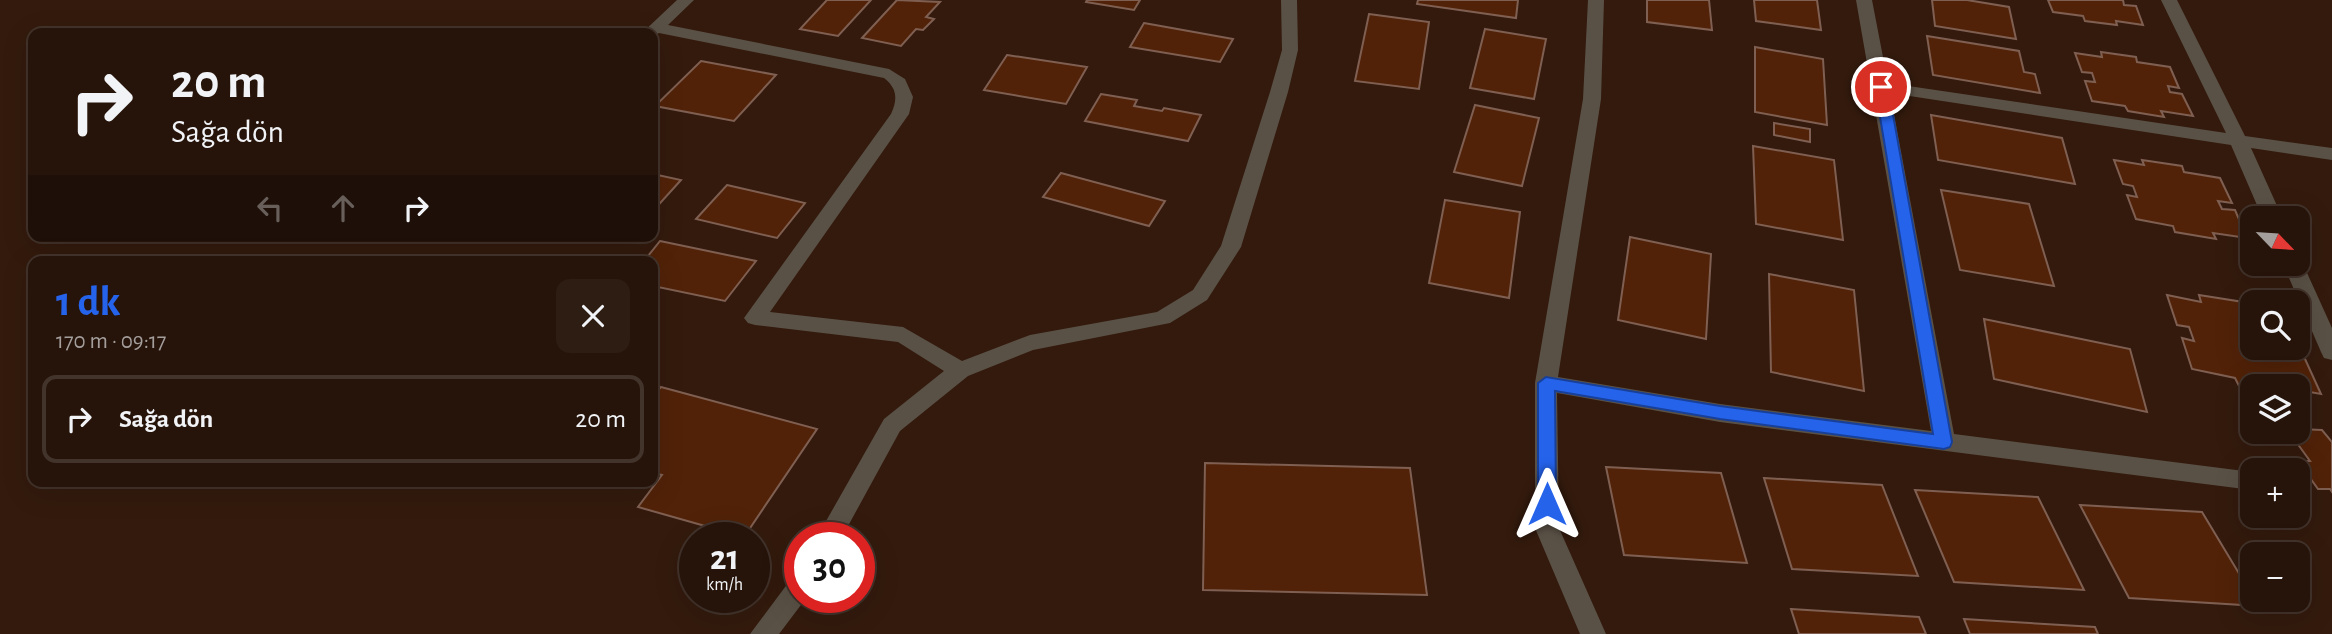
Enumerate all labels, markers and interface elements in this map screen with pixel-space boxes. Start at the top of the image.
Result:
icon: right [56,56,147,147]
pin [1851,57,1911,117]
text: 20 m [171,58,267,107]
icon: arrive [1862,68,1900,106]
text: Sağa dön [171,116,284,148]
icon: left [251,189,289,227]
icon: ahead [324,189,362,227]
icon: right [397,189,435,227]
north arrow [2240,206,2310,276]
map controls [2240,206,2310,612]
button: close [556,279,630,353]
text: 1 dk [56,281,120,323]
button: search [2240,290,2310,360]
text: 170 m · 09:17 [56,330,166,353]
button: layers [2240,374,2310,444]
icon: right [60,400,98,438]
text: Sağa dön [119,406,213,432]
text: 20 m [575,406,626,432]
button: + [2240,458,2310,528]
position arrow [1510,467,1584,541]
speed limit sign: 30 [784,522,875,613]
text: 21 [710,541,739,576]
button: − [2240,542,2310,612]
text: km/h [706,576,743,594]

